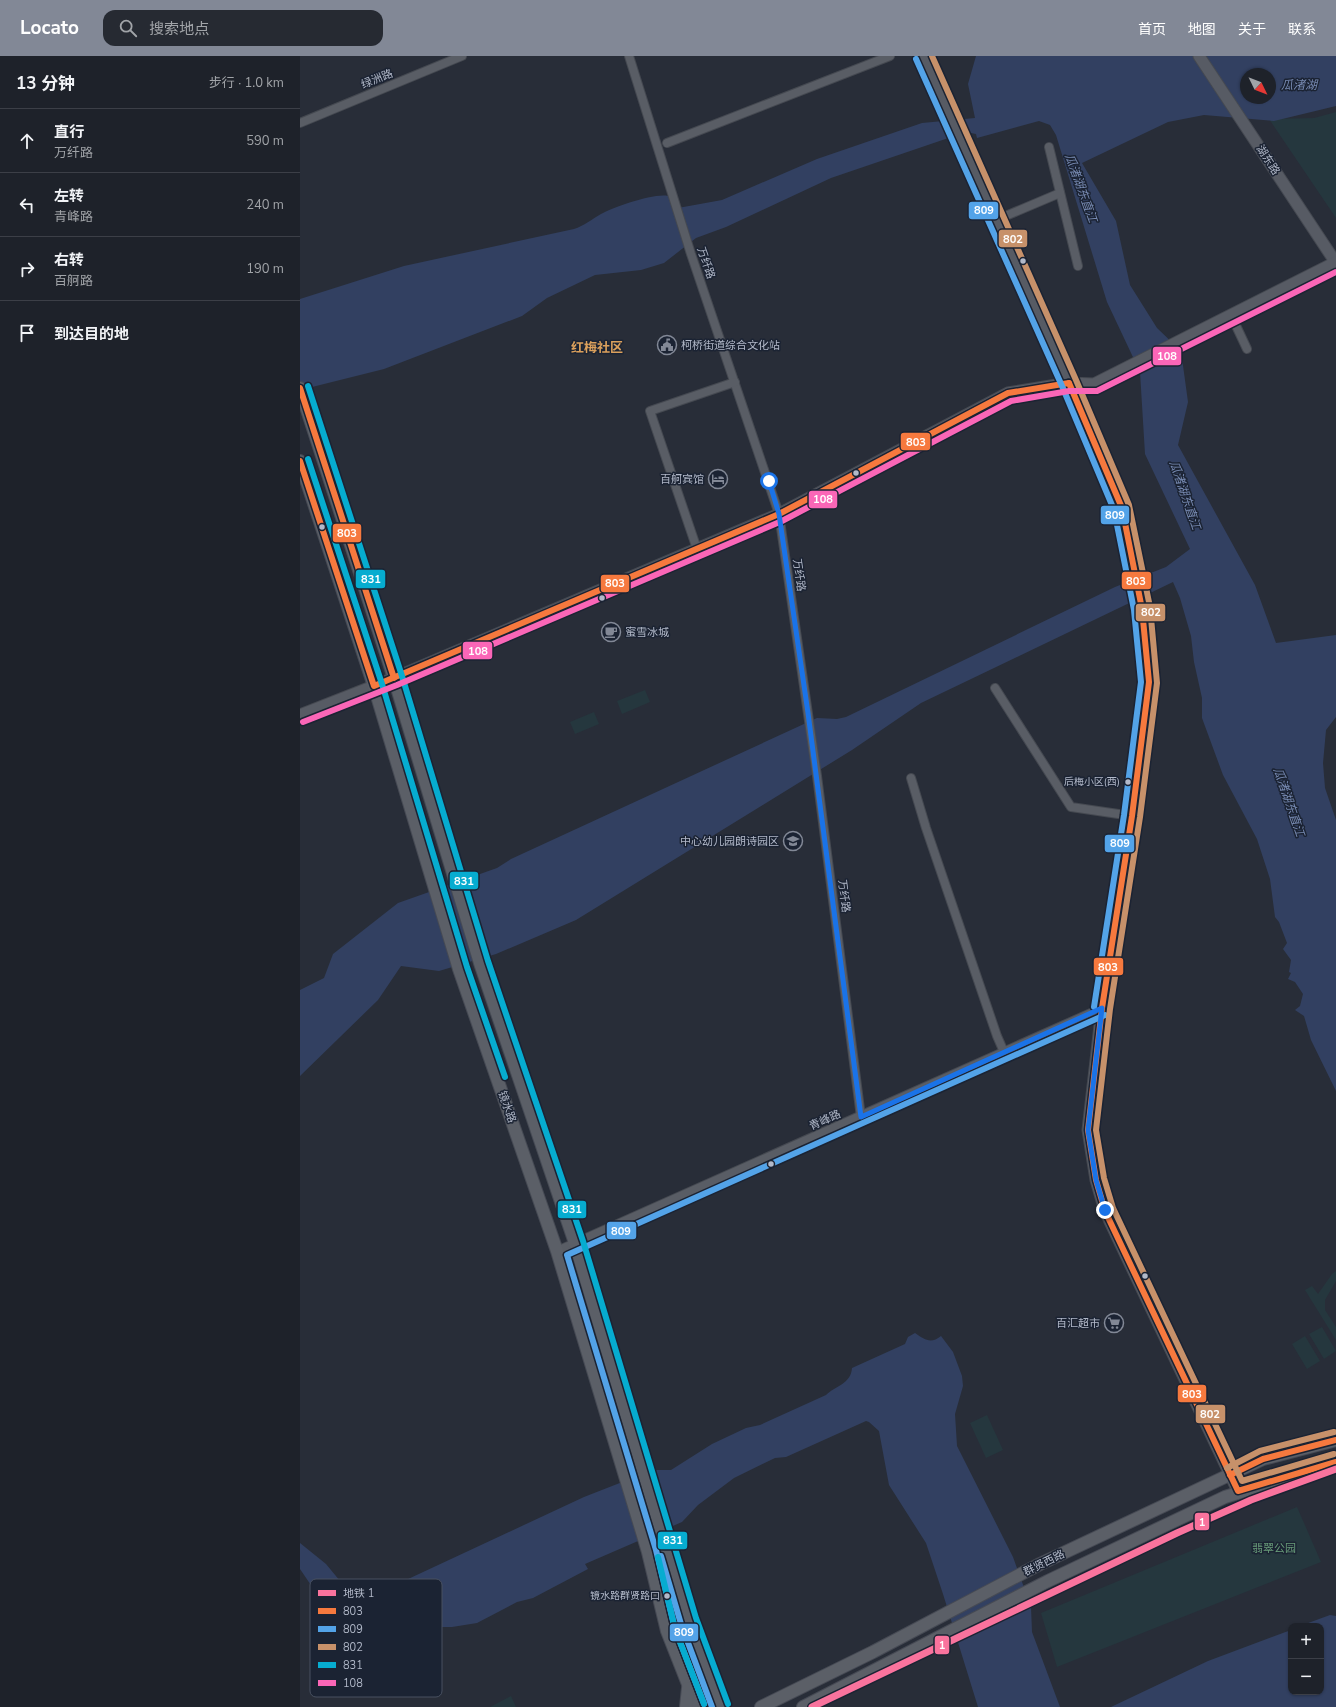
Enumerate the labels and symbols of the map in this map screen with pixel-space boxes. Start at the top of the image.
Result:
street label: 绿洲路 [359,66,395,92]
north arrow [1240,68,1276,104]
water label: 瓜渚湖 [1281,77,1319,93]
street label: 湖东路 [1253,142,1283,178]
water label: 瓜渚湖东直江 [1061,151,1102,226]
line badge: 809 [968,201,999,220]
text: 809 [974,203,994,218]
line badge: 802 [998,229,1028,248]
text: 802 [1003,232,1023,247]
street label: 万纤路 [694,245,718,281]
unlabelled marker [1018,256,1028,266]
public building icon: 柯桥街道综合文化站 [656,334,678,356]
place label: 柯桥街道综合文化站 [681,338,780,353]
district label: 红梅社区 [571,339,623,357]
line badge: 108 [1152,346,1182,366]
text: 108 [1157,349,1177,364]
line badge: 803 [900,432,931,451]
text: 803 [906,435,926,450]
water label: 瓜渚湖东直江 [1166,458,1205,534]
hotel icon: 百舸宾馆 [707,468,729,490]
unlabelled marker [851,468,861,478]
place label: 百舸宾馆 [660,472,704,487]
route start [760,472,778,490]
line badge: 108 [808,490,838,509]
text: 108 [813,492,833,507]
line badge: 809 [1100,505,1130,525]
text: 809 [1105,508,1125,523]
unlabelled marker [317,522,327,532]
line badge: 803 [332,523,362,543]
text: 803 [337,526,357,541]
street label: 万纤路 [789,558,809,592]
line badge: 831 [355,569,386,589]
line badge: 803 [1121,571,1152,590]
text: 831 [361,572,381,587]
line badge: 803 [600,574,630,593]
text: 803 [1126,574,1146,589]
text: 803 [605,576,625,591]
unlabelled marker [597,593,607,603]
line badge: 802 [1135,603,1166,622]
text: 802 [1141,605,1161,620]
cafe icon: 蜜雪冰城 [600,621,622,643]
place label: 蜜雪冰城 [625,625,669,640]
line badge: 108 [462,641,493,660]
text: 108 [468,644,488,659]
water label: 瓜渚湖东直江 [1270,765,1309,841]
place label: 后梅小区(西) [1064,775,1120,789]
marker: 后梅小区(西) [1123,777,1133,787]
school or university icon: 中心幼儿园朗诗园区 [782,830,804,852]
place label: 中心幼儿园朗诗园区 [680,834,779,849]
line badge: 809 [1104,834,1135,853]
text: 809 [1110,836,1130,851]
line badge: 831 [449,871,479,890]
text: 831 [454,874,474,889]
street label: 万纤路 [835,879,853,913]
line badge: 803 [1093,957,1124,976]
text: 803 [1098,960,1118,975]
street label: 镜水路 [495,1089,519,1125]
street label: 青峰路 [807,1106,843,1134]
unlabelled marker [766,1159,776,1169]
line badge: 831 [557,1200,587,1219]
route end [1096,1201,1114,1219]
text: 831 [562,1202,582,1217]
line badge: 809 [606,1221,637,1240]
text: 809 [611,1224,631,1239]
unlabelled marker [1140,1271,1150,1281]
supermarket icon: 百汇超市 [1103,1312,1125,1334]
place label: 百汇超市 [1056,1316,1100,1331]
line badge: 803 [1177,1384,1207,1403]
text: 803 [1182,1387,1202,1402]
line badge: 802 [1195,1404,1226,1424]
text: 802 [1200,1407,1220,1422]
line badge: 1 [1194,1512,1210,1531]
text: 1 [1199,1515,1205,1530]
line badge: 831 [657,1531,688,1550]
text: 831 [663,1533,683,1548]
park label: 翡翠公园 [1252,1541,1296,1556]
street label: 群贤西路 [1021,1547,1067,1579]
legend [310,1579,442,1697]
text: 地铁 1 [343,1586,374,1601]
place label: 镜水路群贤路口 [590,1589,660,1603]
marker: 镜水路群贤路口 [662,1591,672,1601]
text: 803 [343,1604,363,1619]
text: 809 [343,1622,363,1637]
line badge: 809 [669,1623,699,1642]
text: 809 [674,1625,694,1640]
line badge: 1 [934,1635,950,1655]
text: 1 [939,1638,945,1653]
text: 802 [343,1640,363,1655]
text: 831 [343,1658,363,1673]
text: 108 [343,1676,363,1691]

